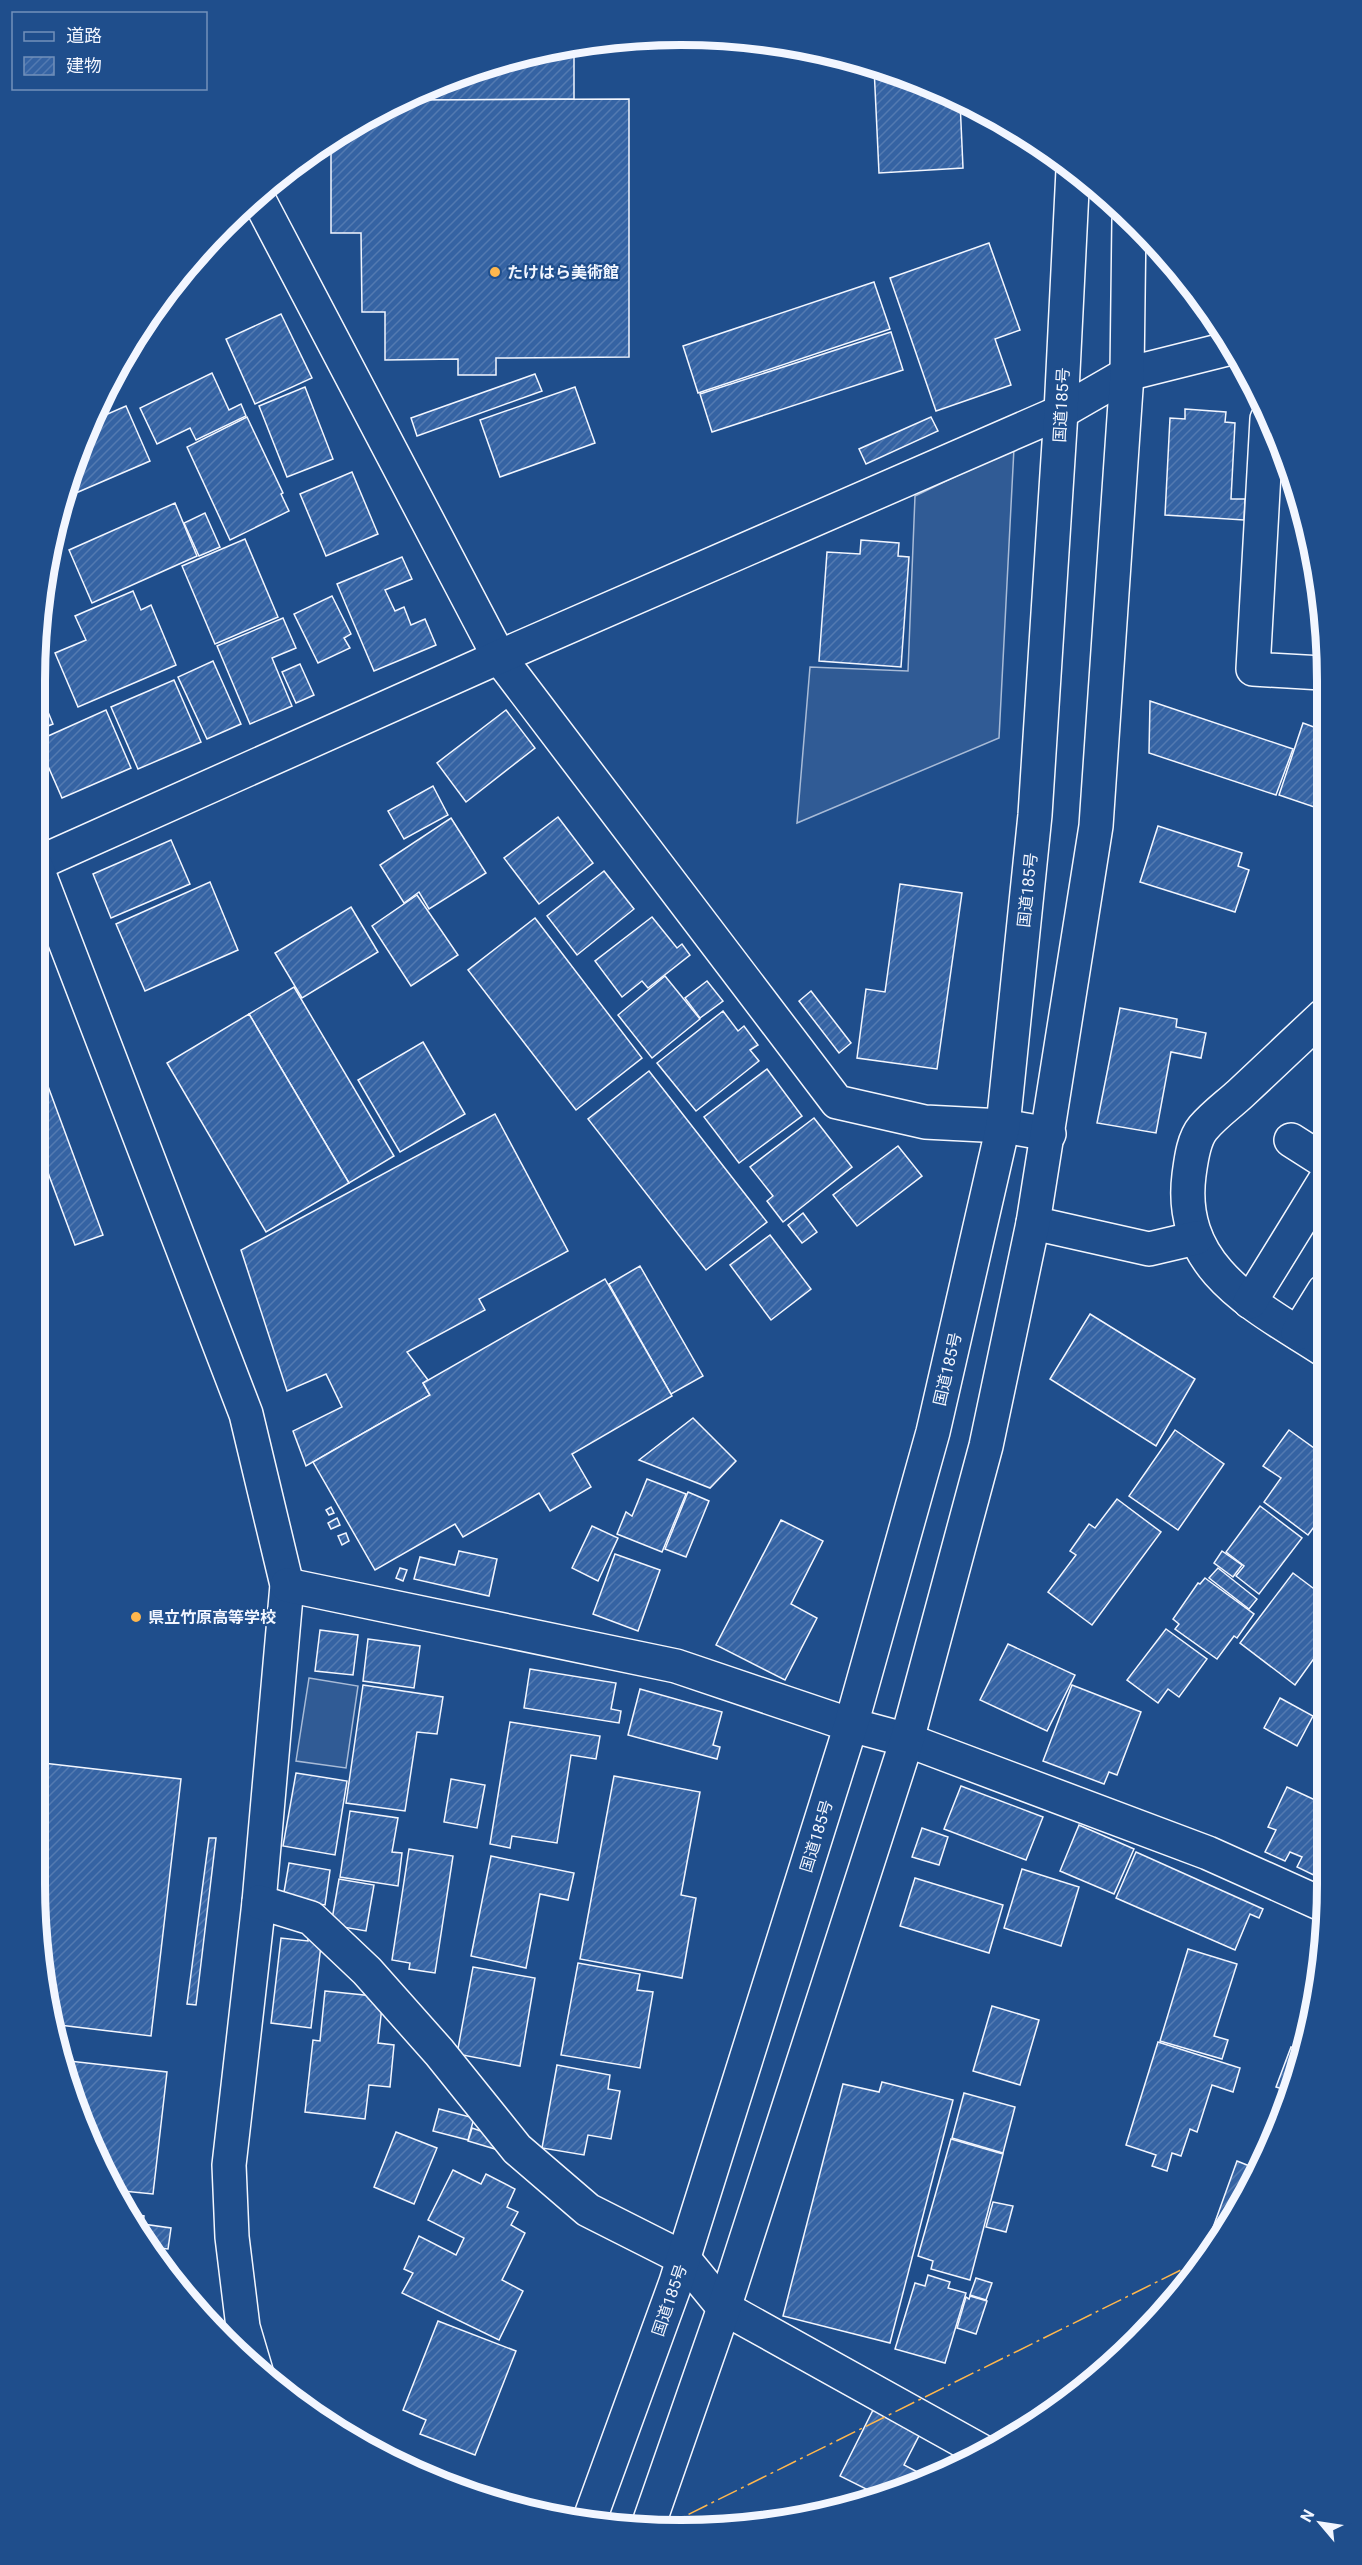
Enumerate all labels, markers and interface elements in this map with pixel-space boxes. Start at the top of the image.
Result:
legend [12,12,207,90]
text: 道路 [66,25,102,46]
text: 建物 [66,55,102,76]
place label: たけはら美術館 [507,263,619,282]
marker: たけはら美術館 [488,265,502,279]
street label: 国道185号 [1050,367,1073,443]
street label: 国道185号 [1014,852,1041,928]
street label: 国道185号 [930,1330,965,1408]
place label: 県立竹原高等学校 [148,1608,276,1627]
marker: 県立竹原高等学校 [129,1610,143,1624]
street label: 国道185号 [796,1798,837,1875]
street label: 国道185号 [648,2262,691,2339]
north arrow [1290,2493,1350,2553]
text: N [1296,2506,1318,2526]

